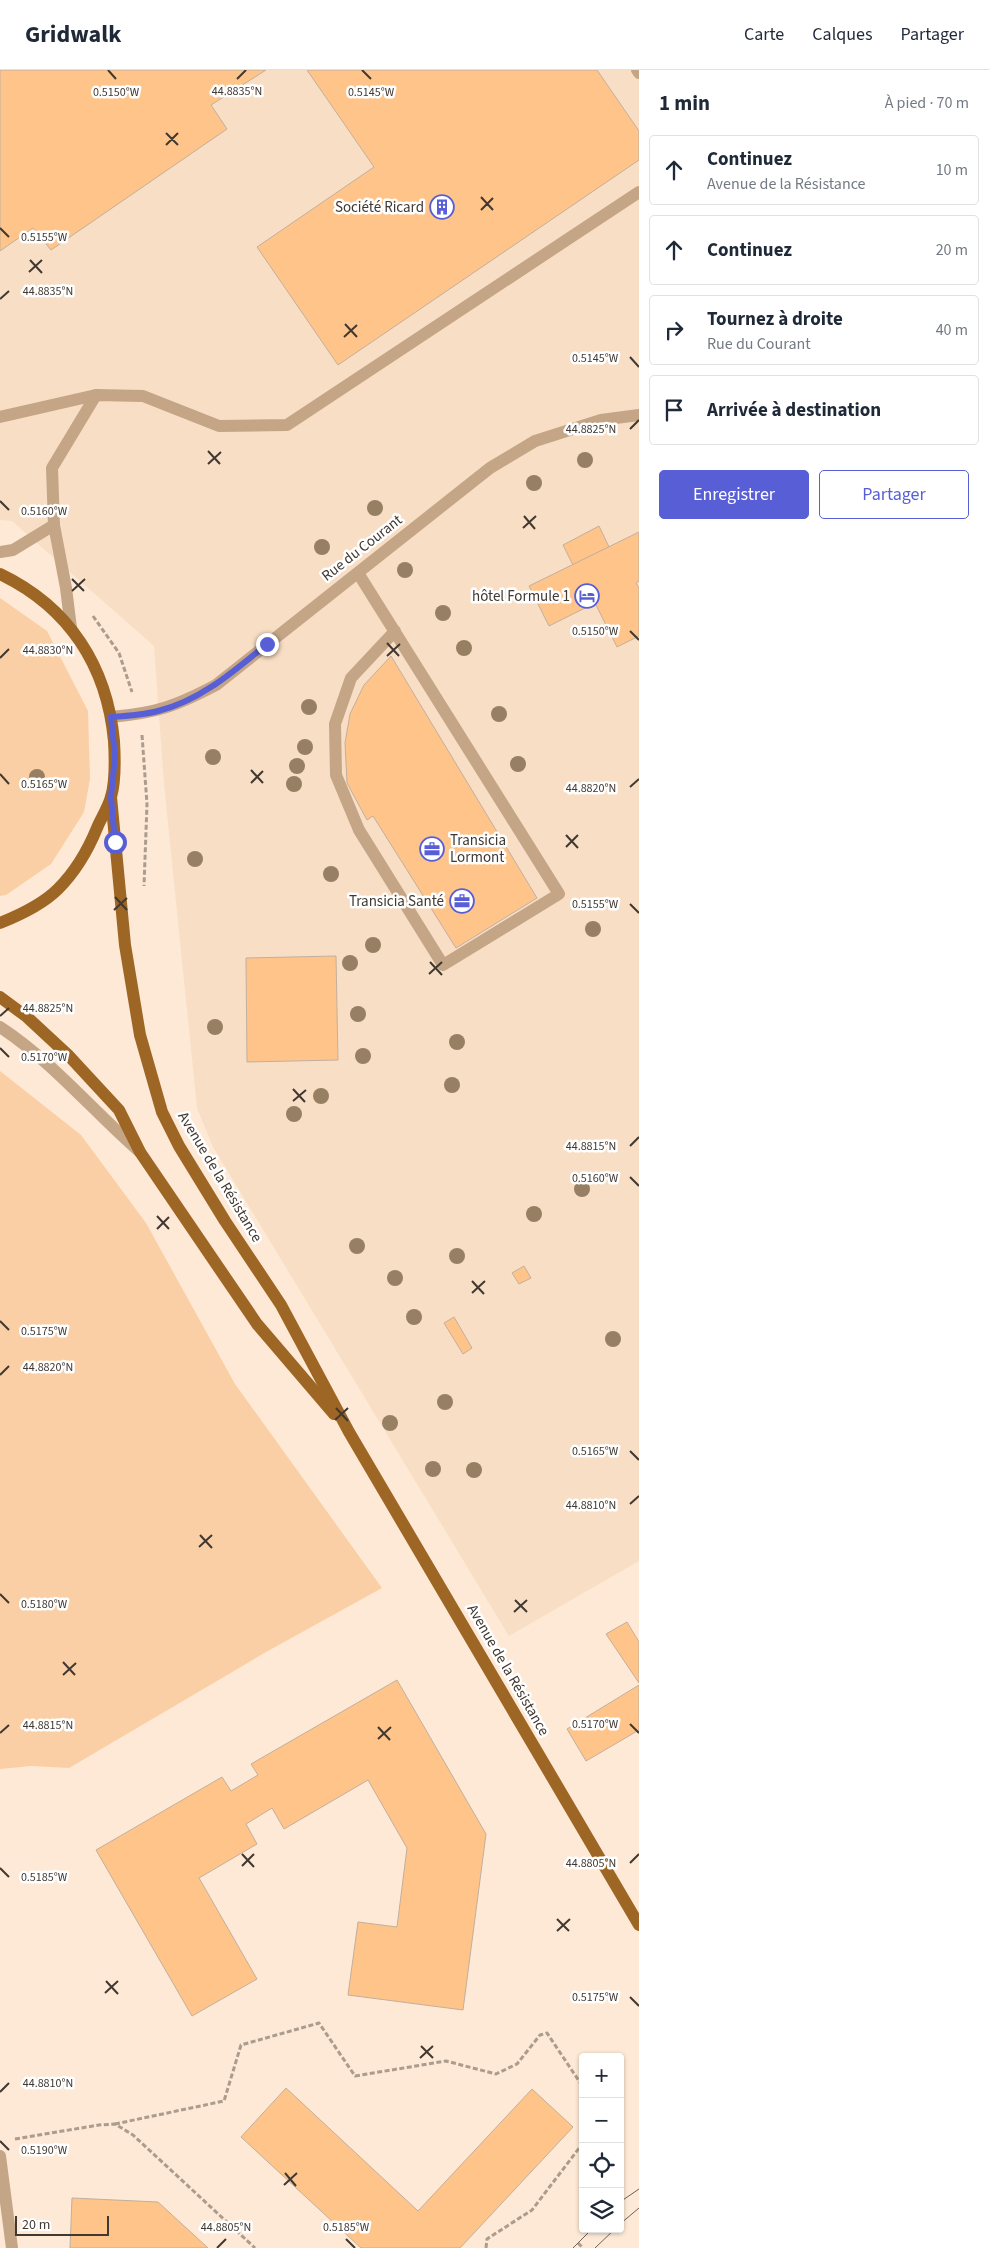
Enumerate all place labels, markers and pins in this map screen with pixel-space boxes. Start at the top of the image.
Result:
building icon: Société Ricard [429,194,455,220]
place label: Société Ricard [335,197,424,218]
hotel icon: hôtel Formule 1 [574,583,600,609]
place label: hôtel Formule 1 [472,586,570,607]
place label: Transicia Lormont [450,830,506,868]
office icon: Transicia Lormont [419,836,445,862]
office icon: Transicia Santé [449,888,475,914]
place label: Transicia Santé [349,891,444,912]

